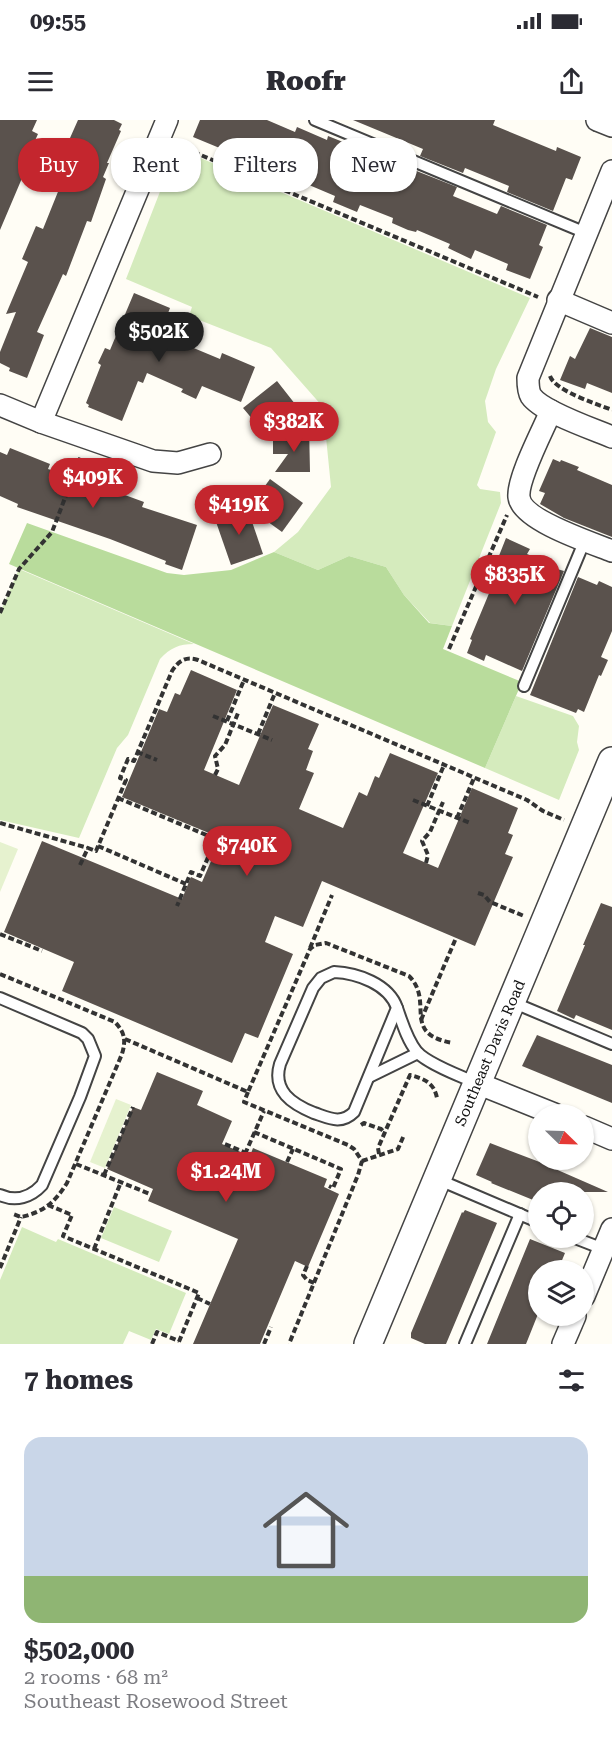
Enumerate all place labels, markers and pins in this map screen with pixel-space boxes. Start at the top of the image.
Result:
pin: $502K [117,312,201,363]
pin: $382K [252,402,336,453]
pin: $409K [51,458,135,509]
pin: $419K [197,485,281,536]
pin: $835K [473,555,557,606]
pin: $740K [205,826,289,877]
pin: $1.24M [177,1152,275,1203]

